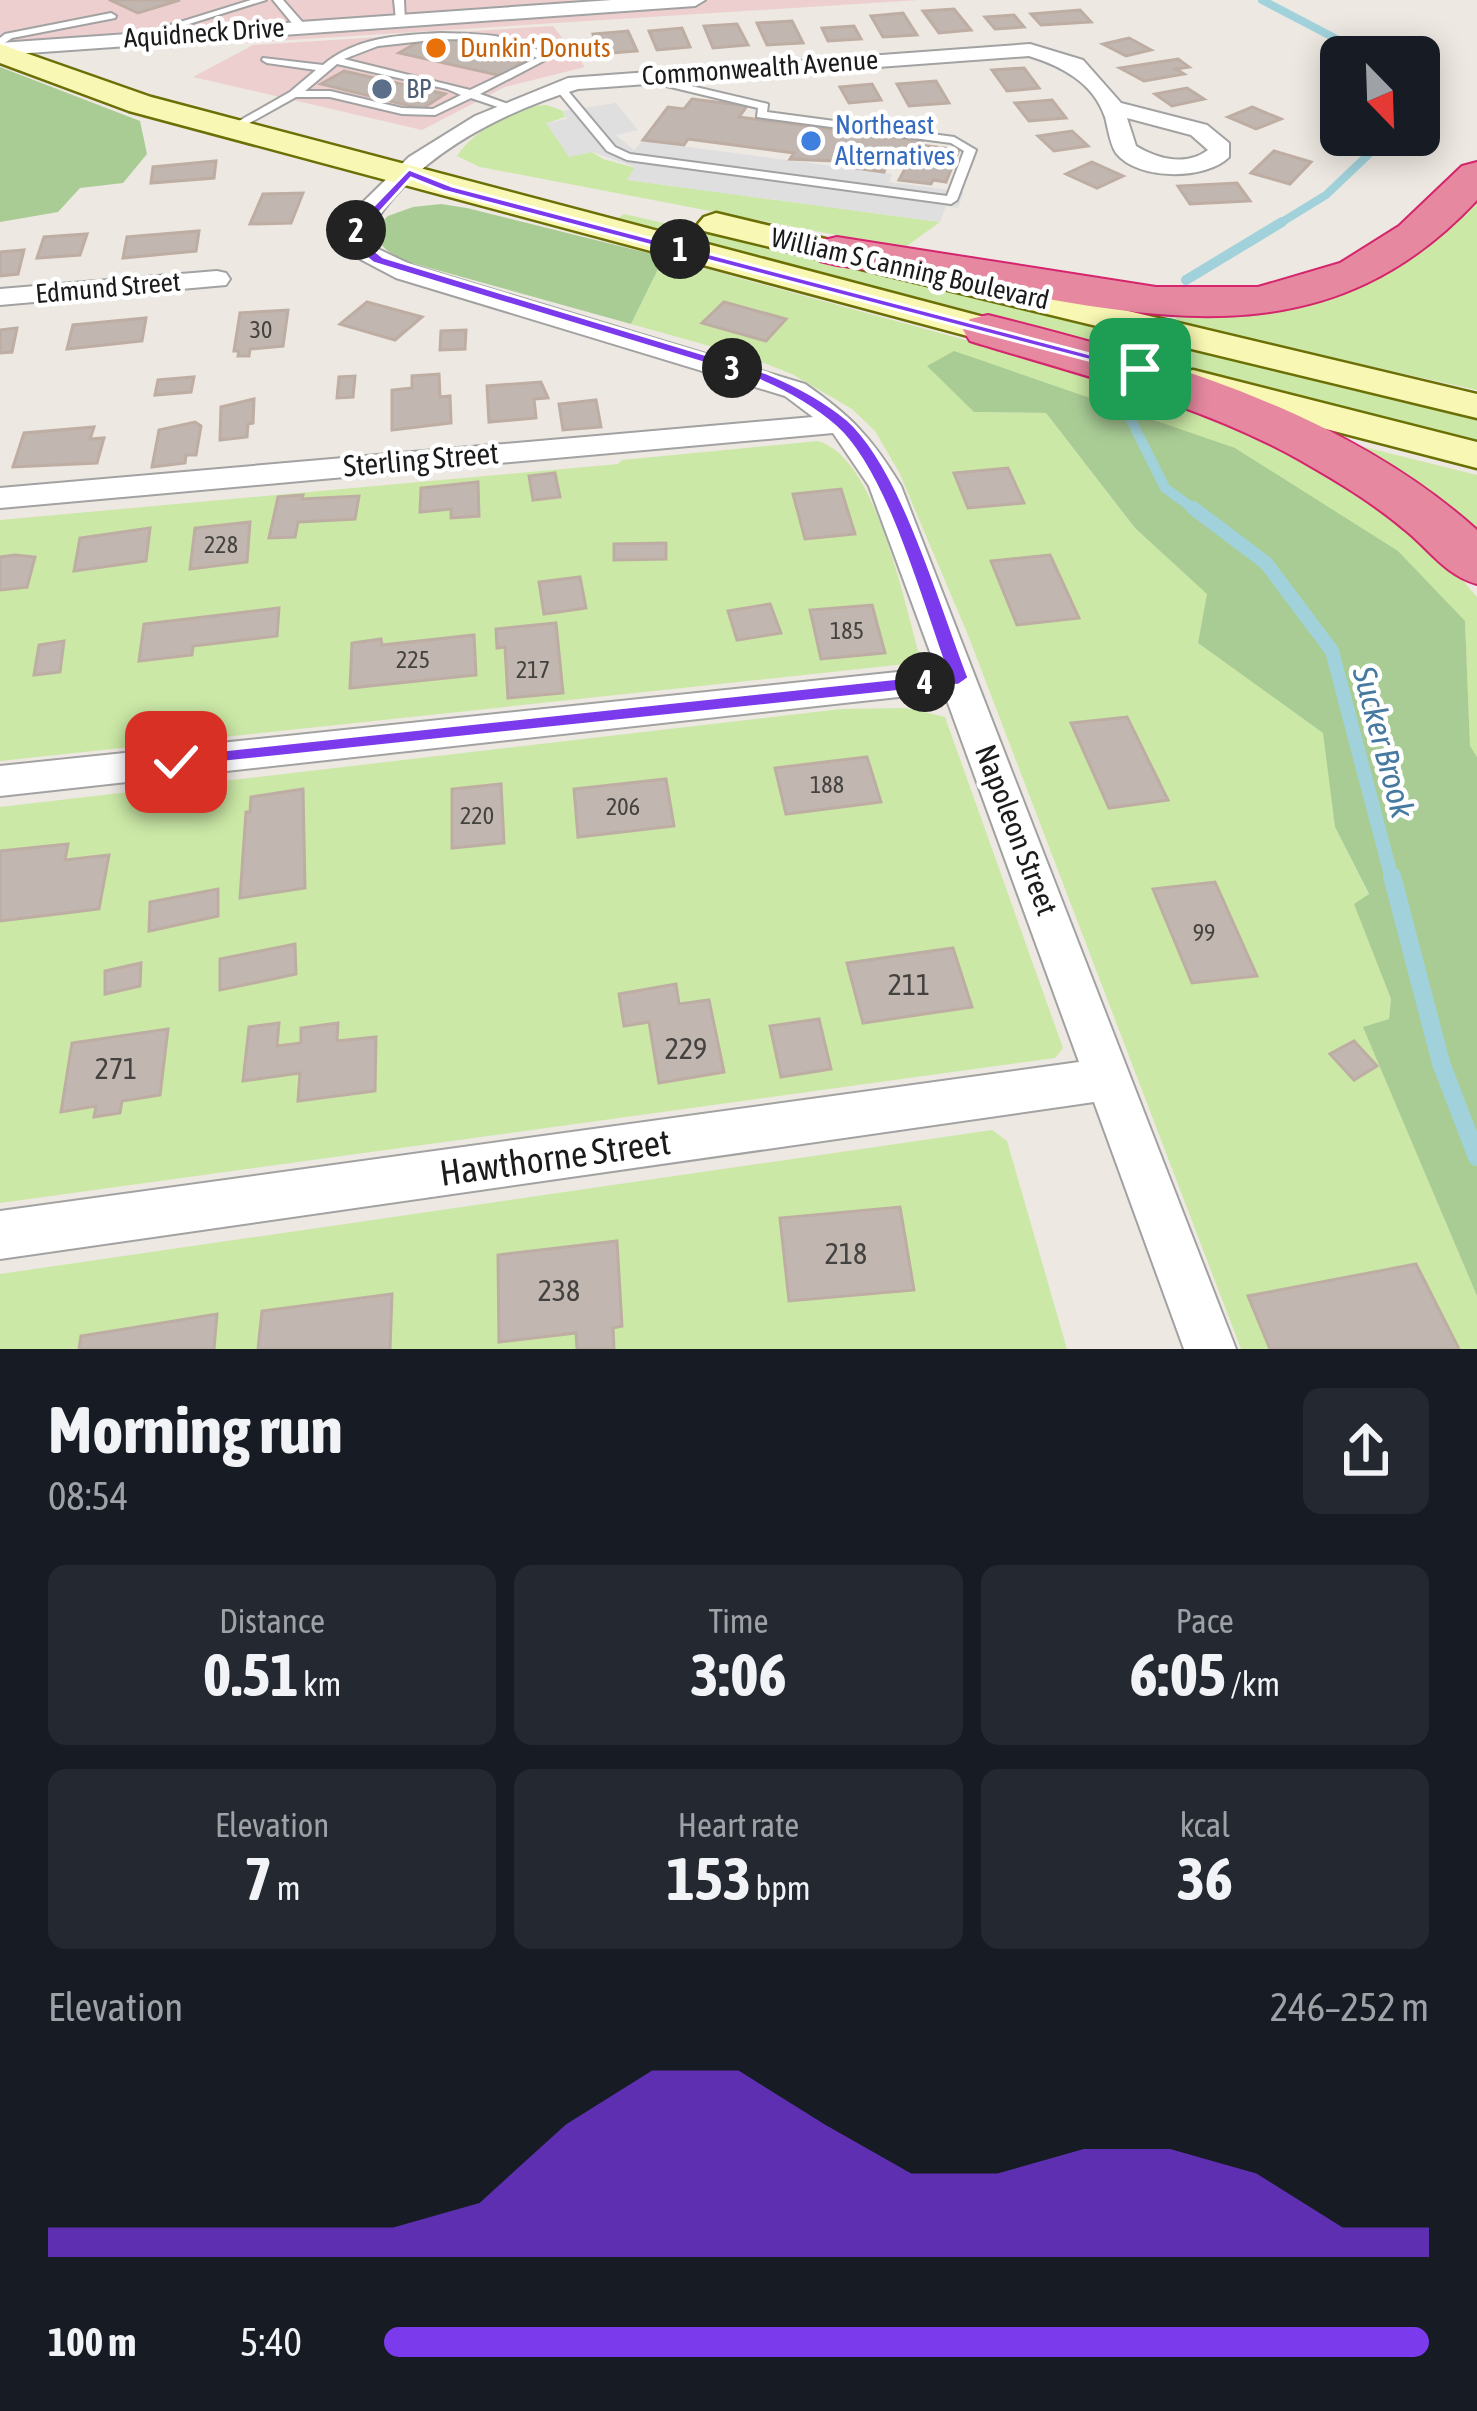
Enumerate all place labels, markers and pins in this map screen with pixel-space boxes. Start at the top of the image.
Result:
place label: Dunkin' Donuts [460,32,610,63]
marker: Dunkin' Donuts [423,35,449,61]
place label: BP [406,73,432,104]
marker: BP [369,76,395,102]
place label: Northeast Alternatives [835,109,955,171]
marker: Northeast Alternatives [798,128,824,154]
pin: 2 [326,200,386,260]
pin: 1 [650,219,710,279]
pin [1089,318,1191,420]
pin: 3 [702,338,762,398]
pin: 4 [895,652,955,712]
pin [125,711,227,813]

